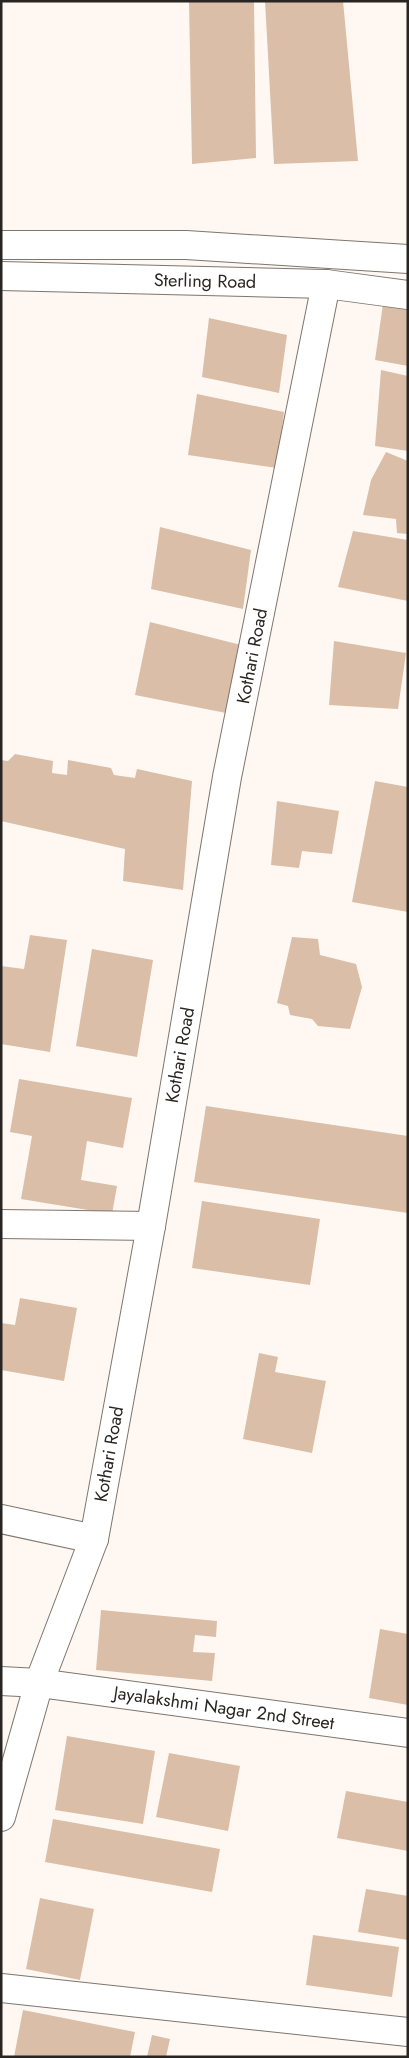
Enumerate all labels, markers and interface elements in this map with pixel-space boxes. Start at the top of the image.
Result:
street label: Sterling Road [154,267,256,295]
street label: Kothari Road [230,606,274,706]
street label: Kothari Road [159,1005,201,1105]
street label: Kothari Road [88,1404,130,1504]
street label: Jayalakshmi Nagar 2nd Street [110,1679,337,1736]

